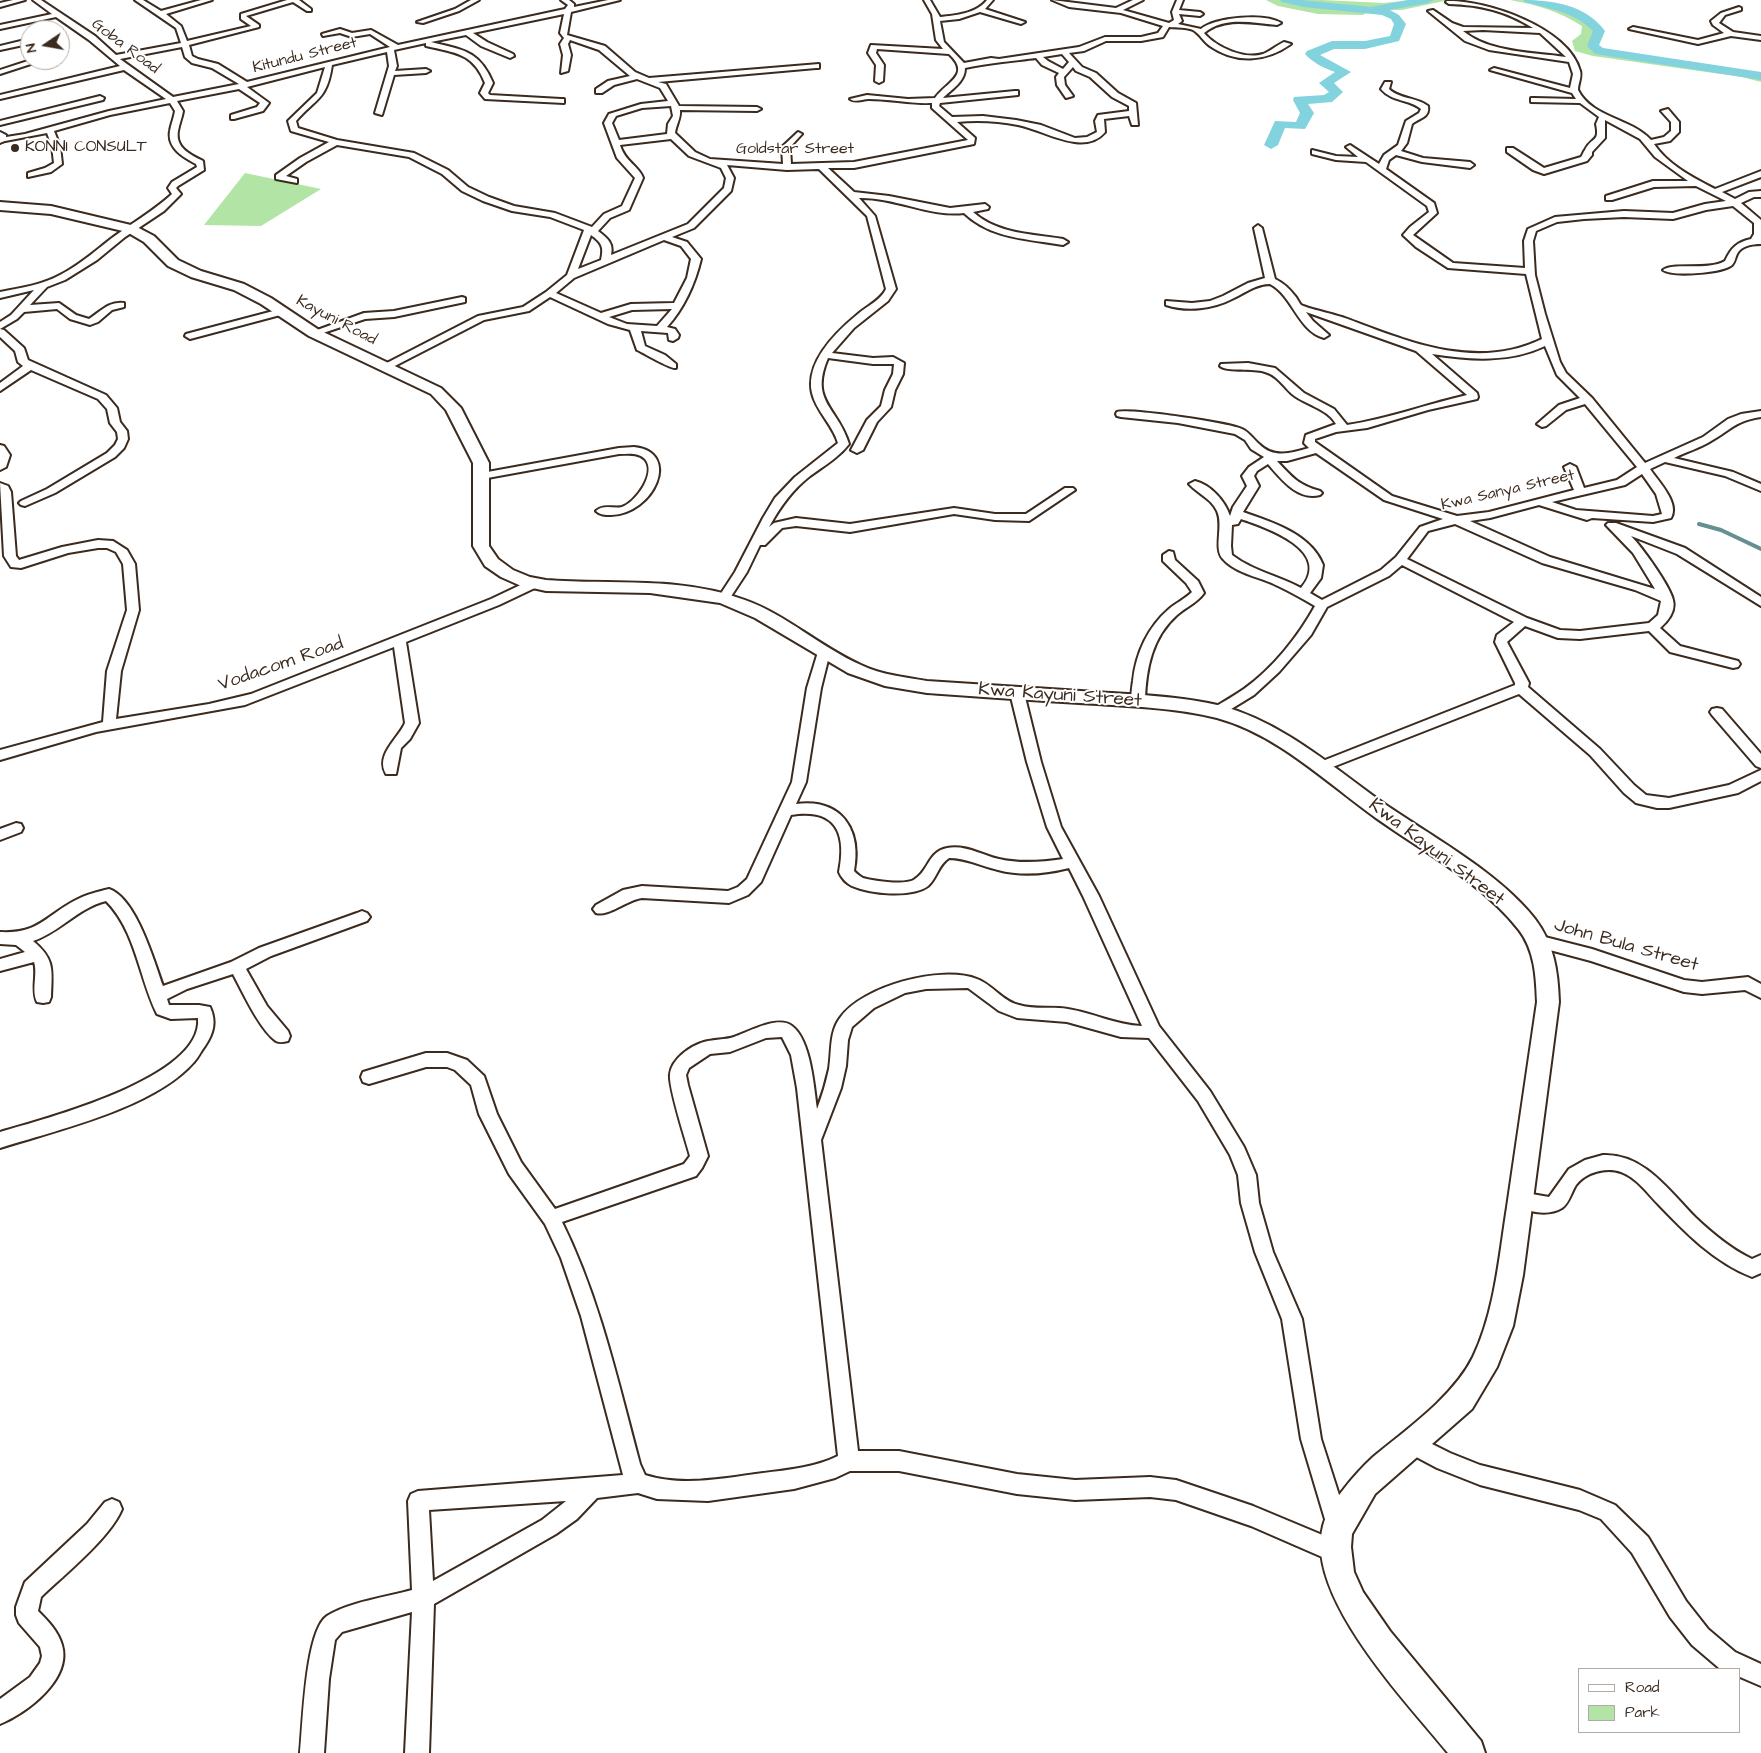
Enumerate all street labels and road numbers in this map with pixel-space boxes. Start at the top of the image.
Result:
street label: Goba Road [87,15,163,79]
street label: Kitundu Street [251,34,359,78]
street label: Goldstar Street [736,140,854,160]
street label: Kayuni Road [293,292,379,350]
street label: Kwa Sanya Street [1439,466,1577,516]
street label: Vodacom Road [215,633,347,697]
street label: Kwa Kayuni Street [977,679,1143,713]
street label: Kwa Kayuni Street [1364,795,1508,911]
street label: John Bula Street [1551,914,1701,978]

